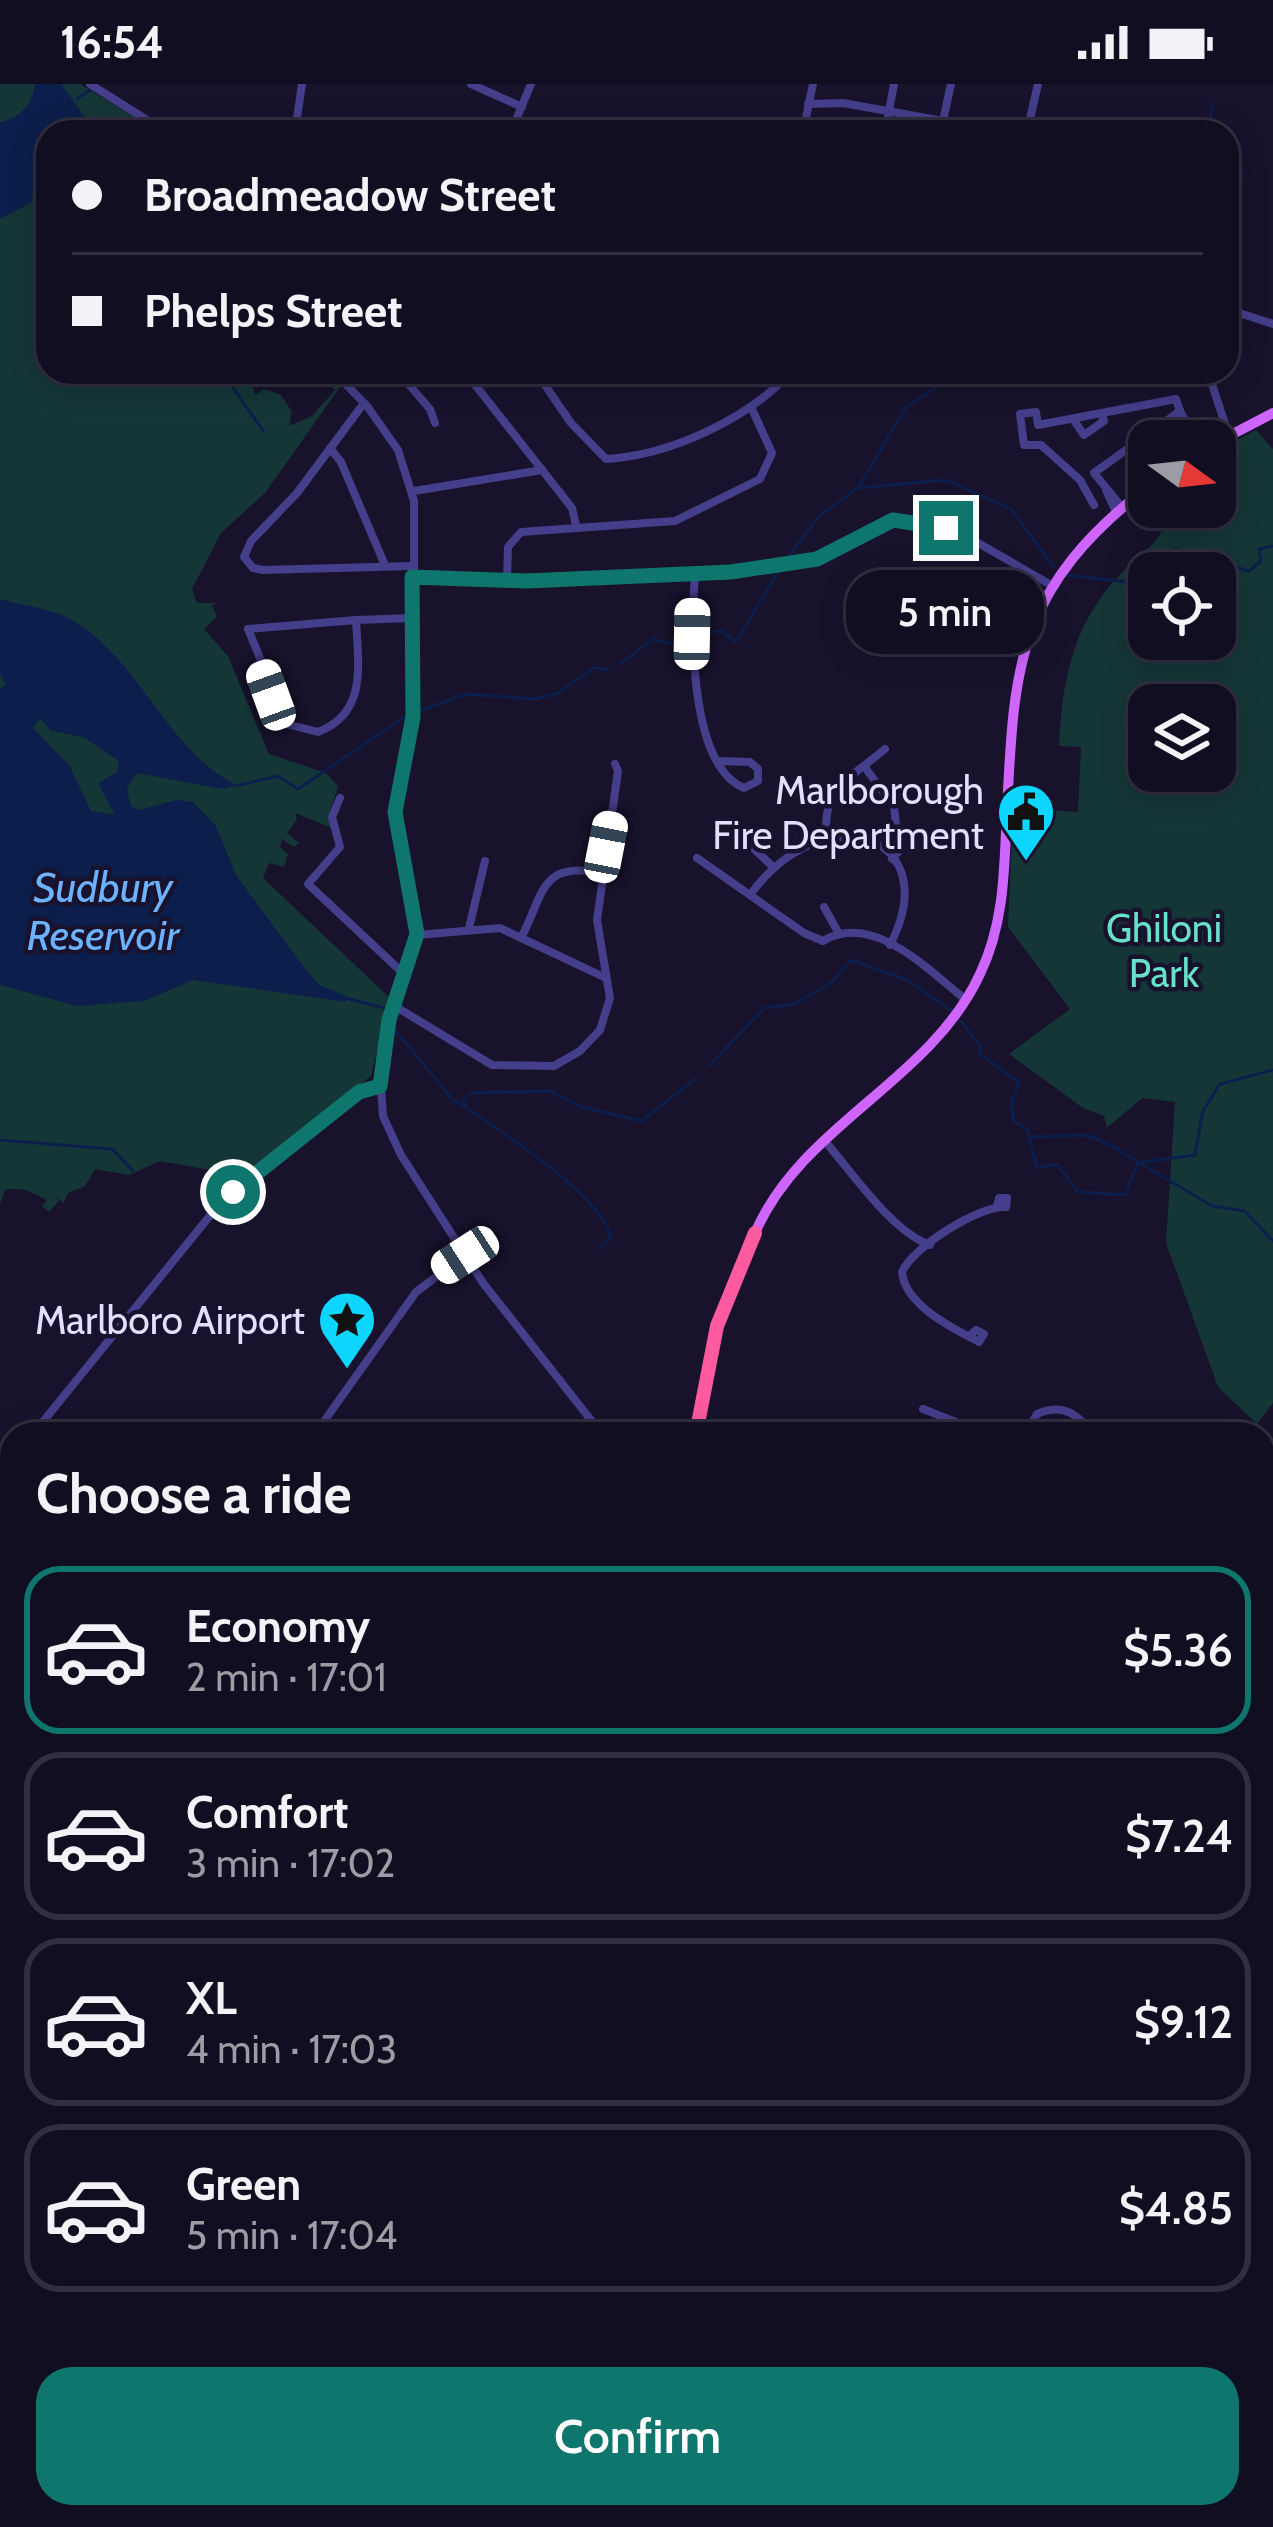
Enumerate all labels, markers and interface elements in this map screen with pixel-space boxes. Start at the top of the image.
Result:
text: 16:54 [60,15,164,69]
text: Broadmeadow Street [144,168,556,222]
text: Phelps Street [144,284,403,338]
north arrow [1128,420,1236,528]
map controls [1128,420,1236,792]
route end [919,501,973,555]
button: locate [1128,552,1236,660]
callout: 5 min [847,570,1045,654]
text: 5 min [898,588,992,636]
car [673,598,711,670]
car [242,655,300,735]
button: layers [1128,684,1236,792]
place label: Marlborough Fire Department [712,766,984,859]
public building icon: Marlborough Fire Department [995,781,1057,863]
car [581,808,631,886]
water label: Sudbury Reservoir [27,861,181,961]
park label: Ghiloni Park [1106,904,1222,997]
route start [206,1165,260,1219]
car [425,1220,505,1290]
place icon: Marlboro Airport [316,1289,378,1371]
place label: Marlboro Airport [35,1296,305,1344]
text: Choose a ride [36,1461,351,1527]
icon: car [42,1596,150,1704]
text: Economy [186,1599,370,1653]
text: $5.36 [1123,1623,1233,1677]
text: 2 min · 17:01 [186,1653,387,1701]
icon: car [42,1782,150,1890]
text: Comfort [186,1785,349,1839]
text: $7.24 [1125,1809,1233,1863]
text: 3 min · 17:02 [186,1839,395,1887]
icon: car [42,1968,150,2076]
text: XL [186,1971,237,2025]
text: $9.12 [1134,1995,1233,2049]
text: 4 min · 17:03 [186,2025,397,2073]
icon: car [42,2154,150,2262]
text: Green [186,2157,301,2211]
text: $4.85 [1119,2181,1233,2235]
text: 5 min · 17:04 [186,2211,397,2259]
button: Confirm [36,2367,1239,2505]

